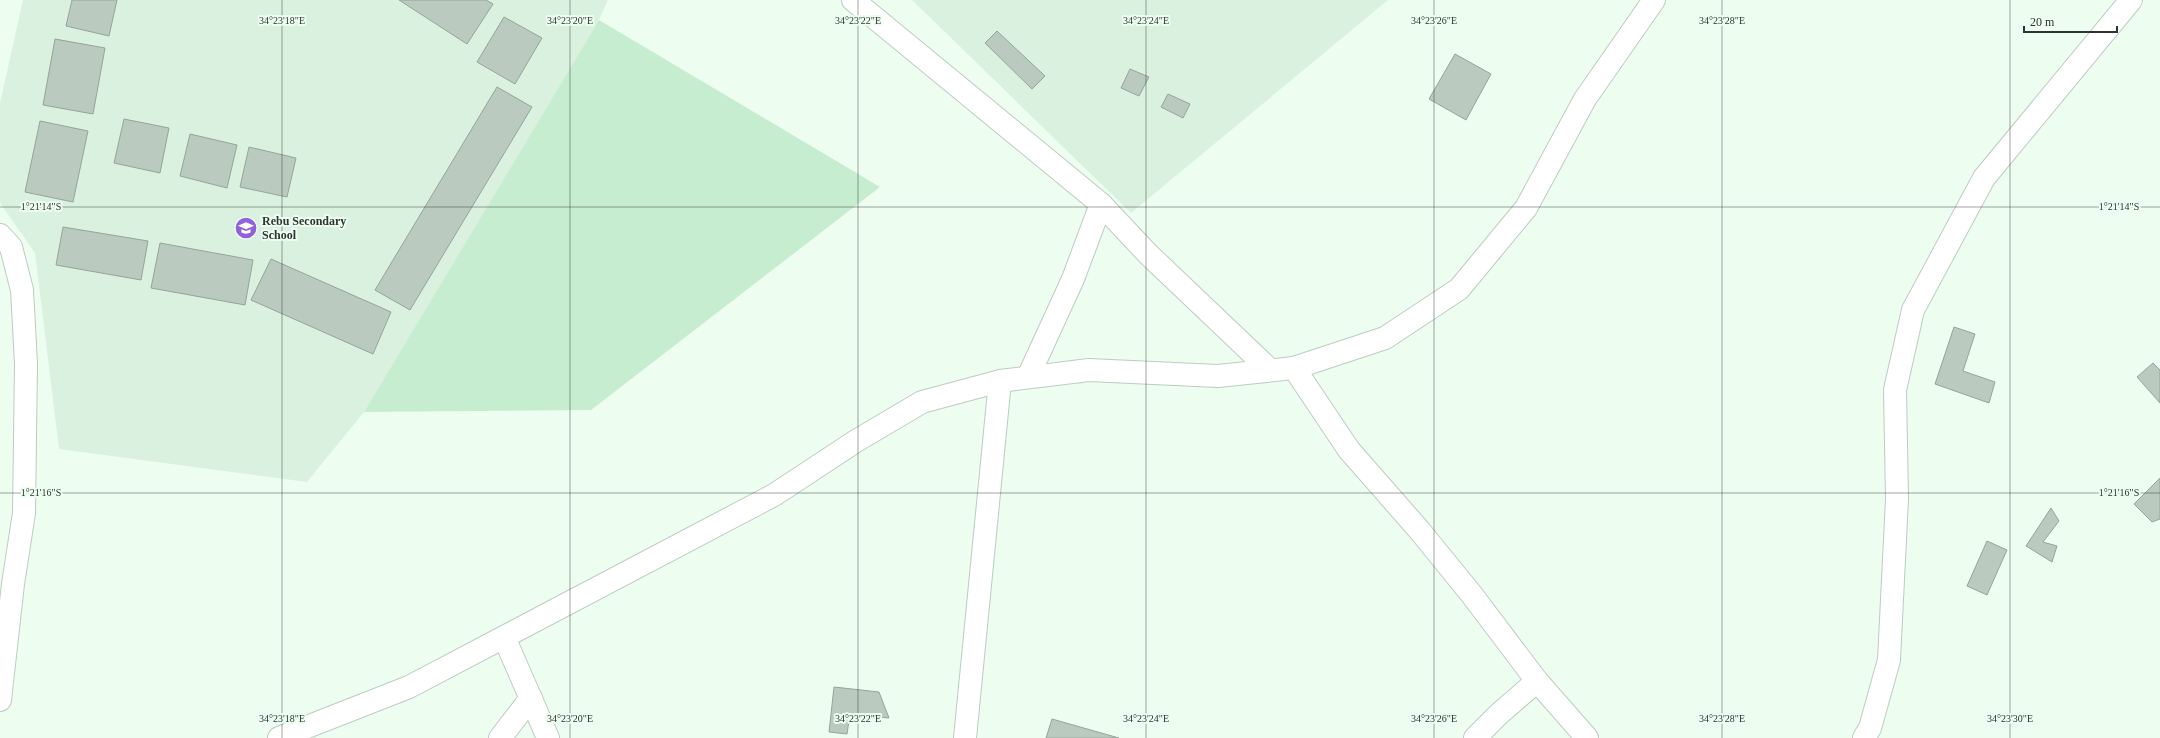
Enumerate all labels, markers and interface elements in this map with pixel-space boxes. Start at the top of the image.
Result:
scale bar [2024,8,2117,34]
text: 34°23'18"E [259,15,305,26]
text: 34°23'20"E [547,15,593,26]
text: 34°23'22"E [835,15,881,26]
text: 34°23'24"E [1123,15,1169,26]
text: 34°23'26"E [1411,15,1457,26]
text: 34°23'28"E [1699,15,1745,26]
text: 20 m [2030,15,2055,29]
text: 1°21'14"S [21,201,61,212]
text: 1°21'14"S [2099,201,2139,212]
place label: Rebu Secondary School [262,214,346,242]
school or university icon: Rebu Secondary School [233,215,259,241]
text: 1°21'16"S [21,487,61,498]
text: 1°21'16"S [2099,487,2139,498]
text: 34°23'18"E [259,713,305,724]
text: 34°23'20"E [547,713,593,724]
text: 34°23'22"E [835,713,881,724]
text: 34°23'24"E [1123,713,1169,724]
text: 34°23'26"E [1411,713,1457,724]
text: 34°23'28"E [1699,713,1745,724]
text: 34°23'30"E [1987,713,2033,724]

